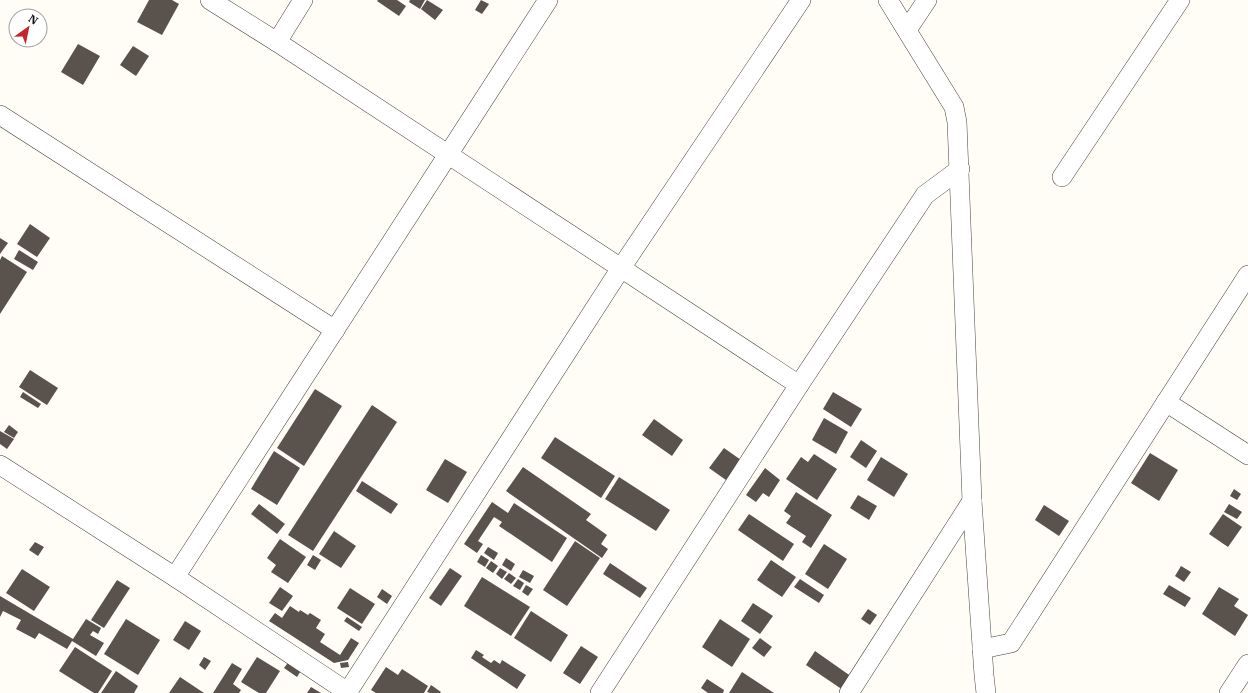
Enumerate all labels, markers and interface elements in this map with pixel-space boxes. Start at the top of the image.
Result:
north arrow [8,8,48,48]
text: N [26,11,41,28]

